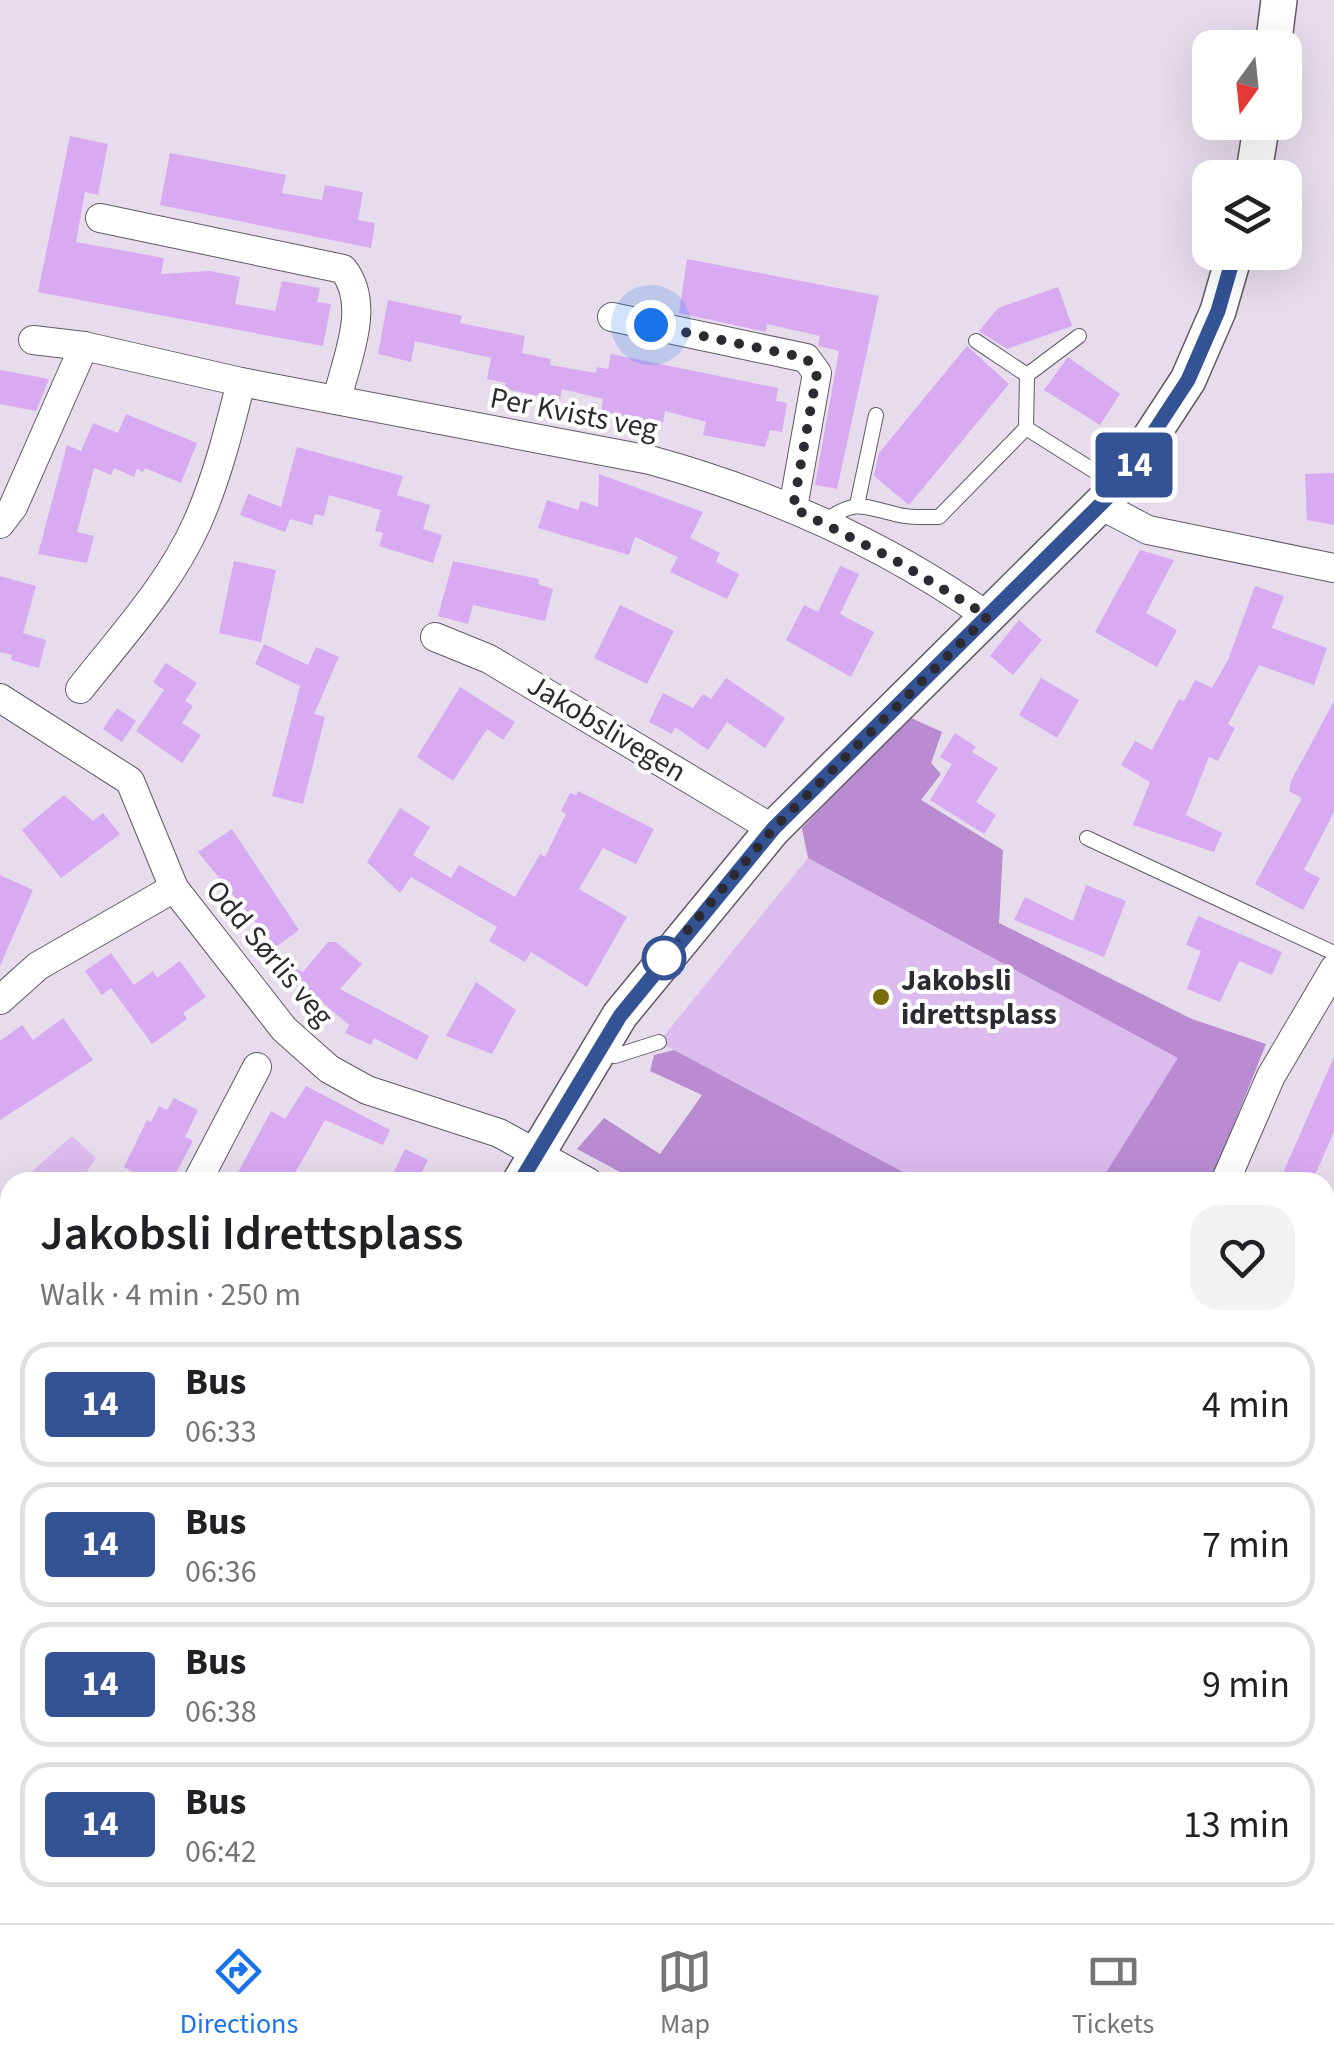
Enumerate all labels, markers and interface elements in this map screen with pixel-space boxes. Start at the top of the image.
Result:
north arrow [1192,30,1302,140]
map controls [1192,30,1302,270]
button: layers [1192,160,1302,270]
your location [626,300,676,350]
street label: Per Kvists veg [487,376,661,451]
line badge: 14 [1089,432,1179,498]
text: 14 [1116,440,1152,490]
street label: Jakobslivegen [519,664,694,793]
street label: Odd Sørlis veg [196,871,344,1036]
unlabelled marker [643,937,685,979]
place label: Jakobsli idrettsplass [901,959,1057,1036]
marker: Jakobsli idrettsplass [870,986,892,1008]
text: Jakobsli Idrettsplass [40,1200,464,1268]
button: heart [1190,1205,1295,1310]
text: Walk · 4 min · 250 m [40,1272,301,1318]
text: Bus [185,1355,246,1409]
text: 4 min [1202,1378,1290,1432]
text: 14 [82,1379,118,1429]
text: 06:33 [185,1409,257,1455]
text: Bus [185,1495,246,1549]
text: 7 min [1202,1518,1290,1572]
text: 14 [82,1519,118,1569]
text: 06:36 [185,1549,257,1595]
text: Bus [185,1635,246,1689]
text: 9 min [1202,1658,1290,1712]
text: 14 [82,1659,118,1709]
text: 06:38 [185,1689,257,1735]
text: Bus [185,1775,246,1829]
text: 13 min [1183,1798,1290,1852]
text: 14 [82,1799,118,1849]
text: 06:42 [185,1829,257,1875]
tab: Directions [180,1944,298,2044]
tab: Map [657,1944,712,2044]
tab: Tickets [1072,1944,1154,2044]

